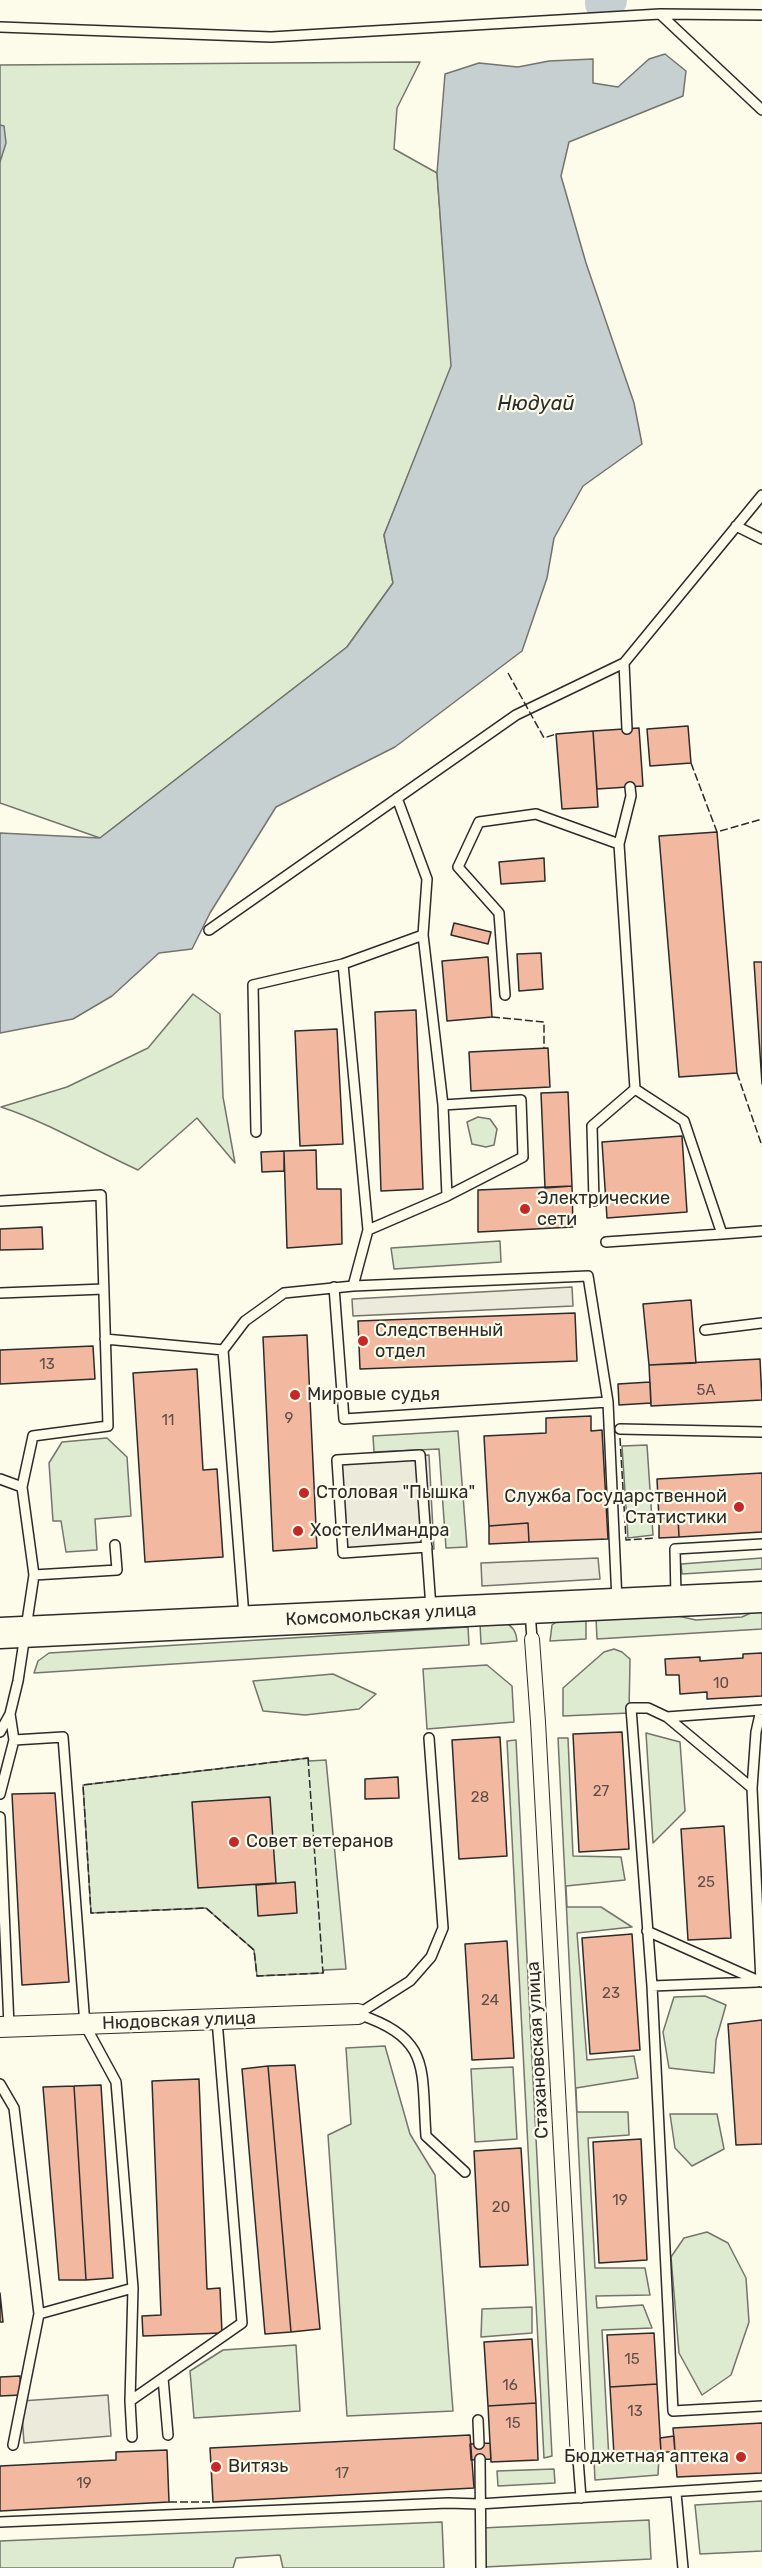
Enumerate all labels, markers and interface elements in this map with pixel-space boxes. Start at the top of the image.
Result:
water label: Нюдуай [498,392,574,416]
place label: Электрические сети [537,1188,670,1230]
marker: Электрические сети [518,1202,532,1216]
place label: Следственный отдел [375,1320,503,1362]
marker: Следственный отдел [356,1334,370,1348]
house number: 13 [39,1356,55,1374]
house number: 5А [697,1382,715,1400]
place label: Мировые судья [307,1384,440,1406]
marker: Мировые судья [288,1388,302,1402]
house number: 9 [285,1410,293,1428]
house number: 11 [162,1412,174,1430]
place label: Столовая "Пышка" [316,1482,475,1504]
marker: Столовая "Пышка" [297,1486,311,1500]
place label: Служба Государственной Статистики [504,1486,727,1528]
marker: Служба Государственной Статистики [732,1500,746,1514]
place label: ХостелИмандра [310,1520,449,1542]
marker: ХостелИмандра [291,1524,305,1538]
street label: Комсомольская улица [285,1599,477,1631]
house number: 10 [713,1675,729,1693]
house number: 27 [593,1783,609,1801]
house number: 28 [471,1789,489,1807]
place label: Совет ветеранов [246,1831,394,1853]
marker: Совет ветеранов [227,1835,241,1849]
house number: 25 [697,1874,715,1892]
street label: Стахановская улица [523,1961,553,2139]
house number: 23 [602,1985,620,2003]
house number: 24 [481,1992,499,2010]
street label: Нюдовская улица [102,2008,256,2034]
house number: 19 [612,2192,628,2210]
house number: 20 [492,2199,510,2217]
house number: 15 [624,2351,640,2369]
house number: 16 [502,2377,518,2395]
house number: 13 [627,2403,643,2421]
house number: 15 [505,2415,521,2433]
place label: Бюджетная аптека [564,2446,729,2468]
marker: Бюджетная аптека [734,2450,748,2464]
place label: Витязь [228,2456,288,2478]
marker: Витязь [209,2460,223,2474]
house number: 17 [335,2465,349,2483]
house number: 19 [76,2475,92,2493]

